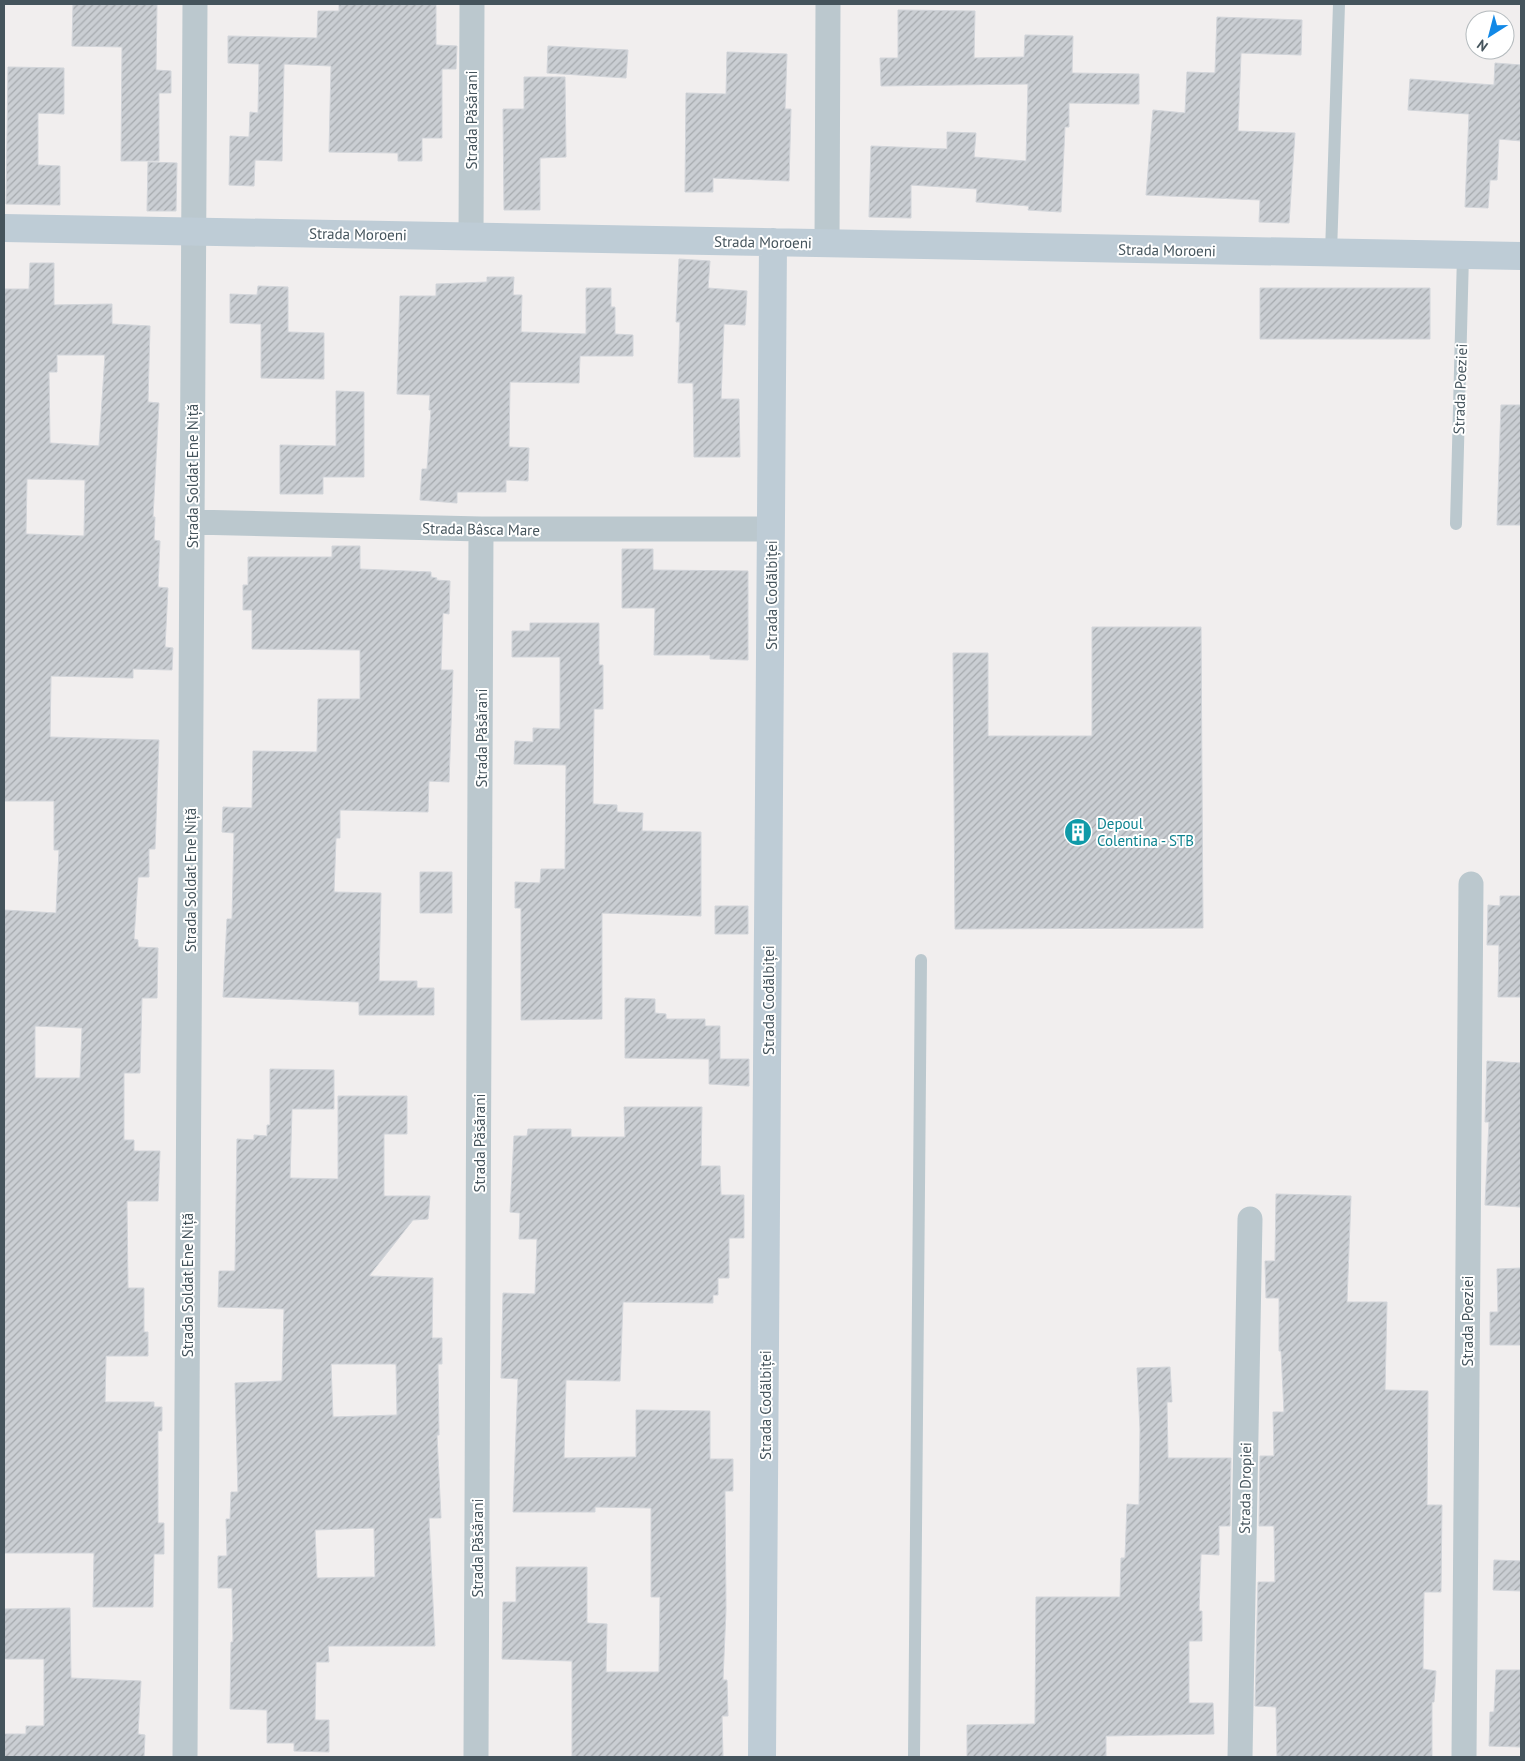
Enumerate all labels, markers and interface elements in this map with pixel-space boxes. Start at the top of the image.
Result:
north arrow [1465,10,1515,60]
text: N [1473,36,1491,56]
street label: Strada Păsărani [462,71,481,169]
street label: Strada Moroeni [309,224,407,244]
street label: Strada Moroeni [714,232,812,252]
street label: Strada Moroeni [1118,240,1216,260]
street label: Strada Poeziei [1449,343,1471,435]
street label: Strada Soldat Ene Niță [183,404,202,548]
street label: Strada Bâsca Mare [422,518,540,540]
street label: Strada Codălbiței [762,540,781,650]
street label: Strada Păsărani [472,689,491,787]
street label: Strada Soldat Ene Niță [181,808,200,952]
place label: Depoul Colentina - STB [1097,814,1194,850]
building icon: Depoul Colentina - STB [1063,817,1093,847]
street label: Strada Codălbiței [759,945,778,1055]
street label: Strada Păsărani [470,1094,489,1192]
street label: Strada Soldat Ene Niță [178,1213,197,1357]
street label: Strada Poeziei [1458,1276,1477,1366]
street label: Strada Codălbiței [756,1350,775,1460]
street label: Strada Dropiei [1235,1442,1255,1534]
street label: Strada Păsărani [468,1499,487,1597]

